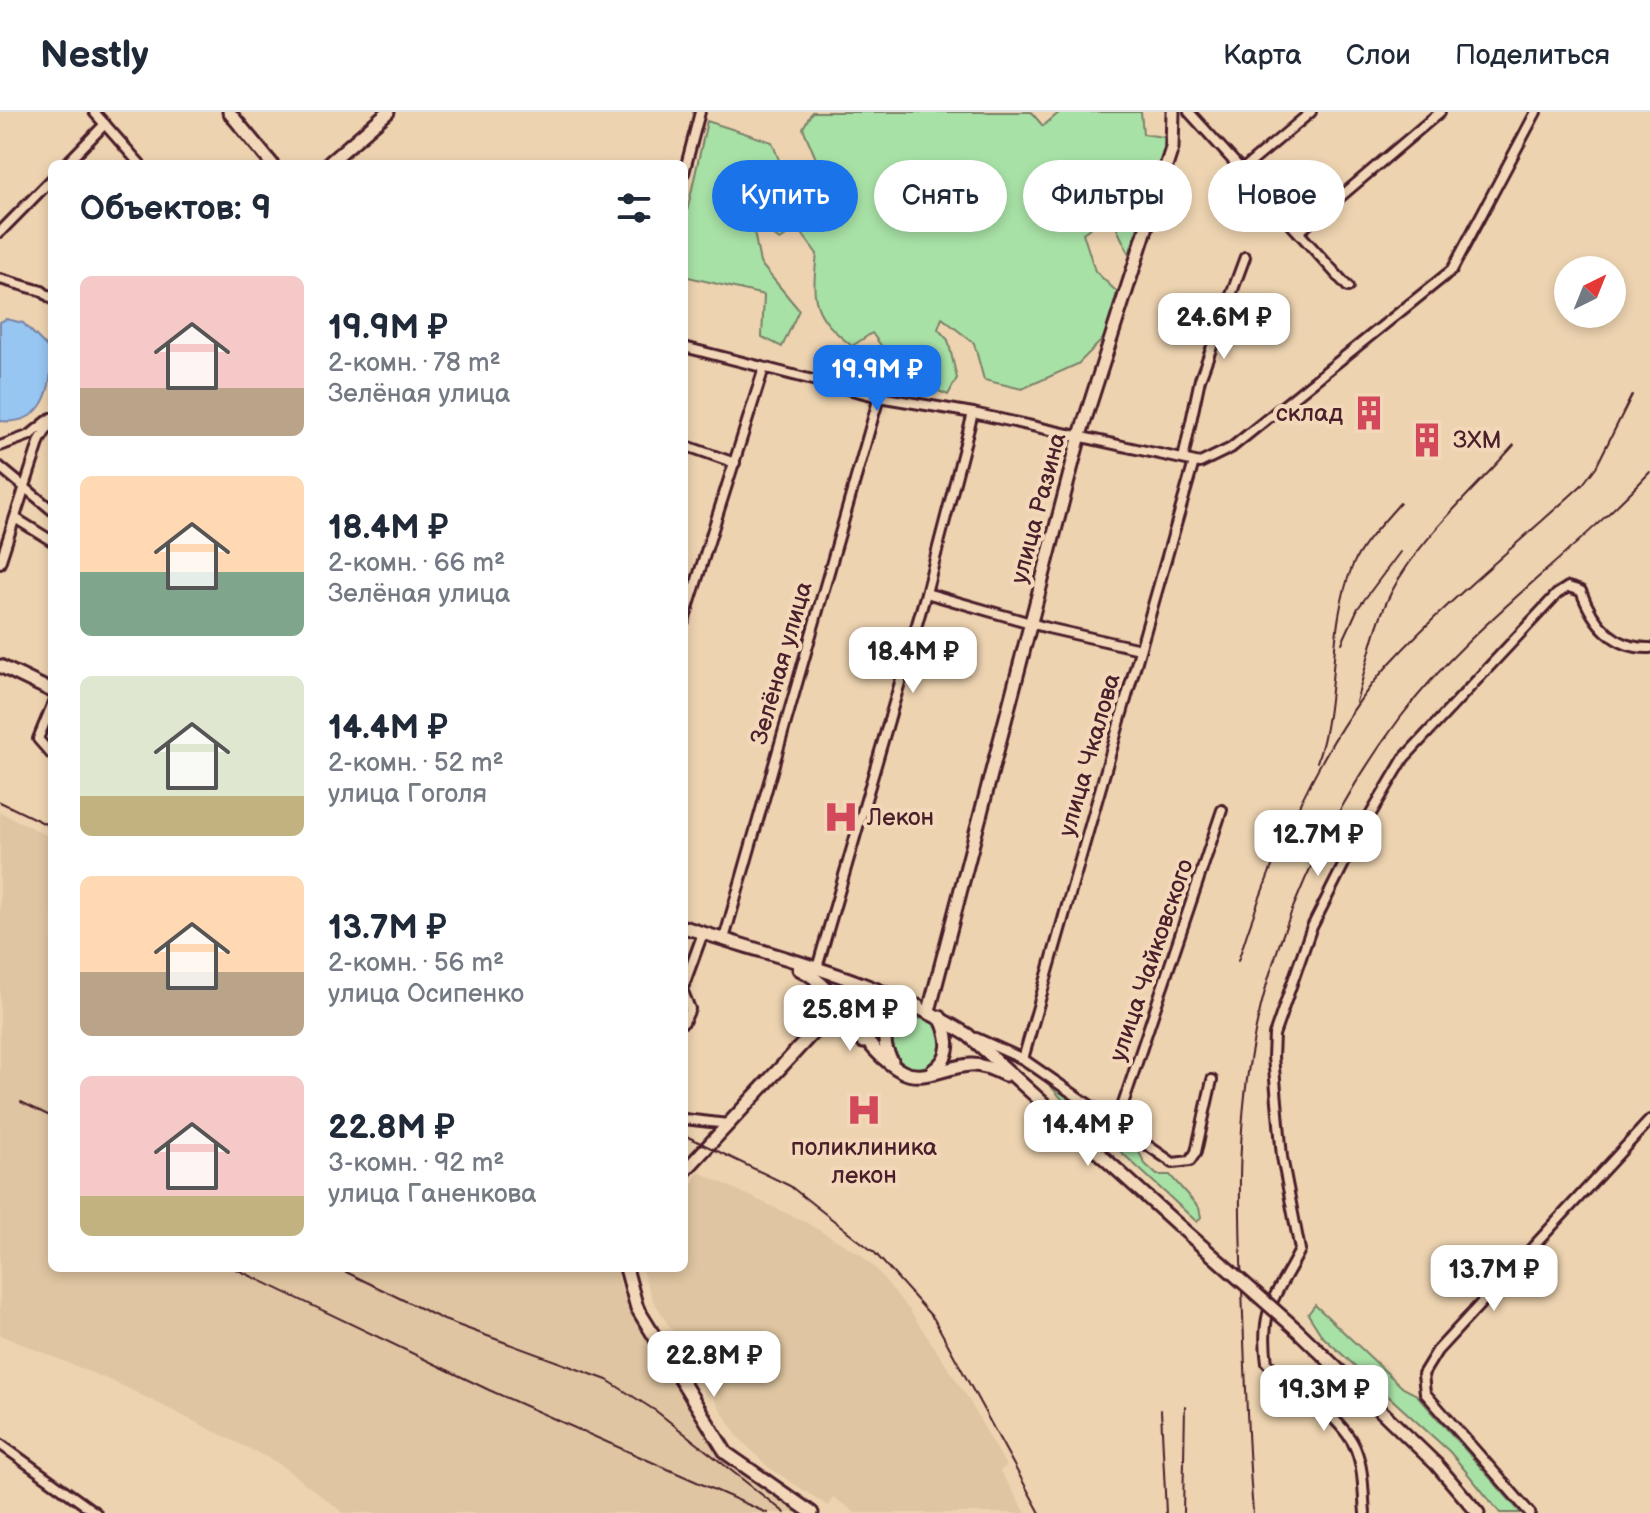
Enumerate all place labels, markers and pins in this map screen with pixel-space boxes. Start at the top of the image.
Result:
pin: 24.6M ₽ [1150,293,1298,361]
pin: 19.9M ₽ [803,345,951,413]
building icon: склад [1350,394,1388,432]
place label: склад [1276,399,1343,428]
building icon: ЗХМ [1408,421,1446,459]
place label: ЗХМ [1453,426,1502,455]
pin: 18.4M ₽ [839,627,987,695]
hospital icon: Лекон [822,798,860,836]
place label: Лекон [866,803,934,832]
pin: 12.7M ₽ [1244,810,1392,878]
pin: 25.8M ₽ [776,985,924,1053]
hospital icon: поликлиника лекон [845,1091,883,1129]
pin: 14.4M ₽ [1014,1100,1162,1168]
place label: поликлиника лекон [791,1133,937,1190]
pin: 13.7M ₽ [1420,1245,1568,1313]
pin: 22.8M ₽ [640,1331,788,1399]
pin: 19.3M ₽ [1250,1365,1398,1433]

